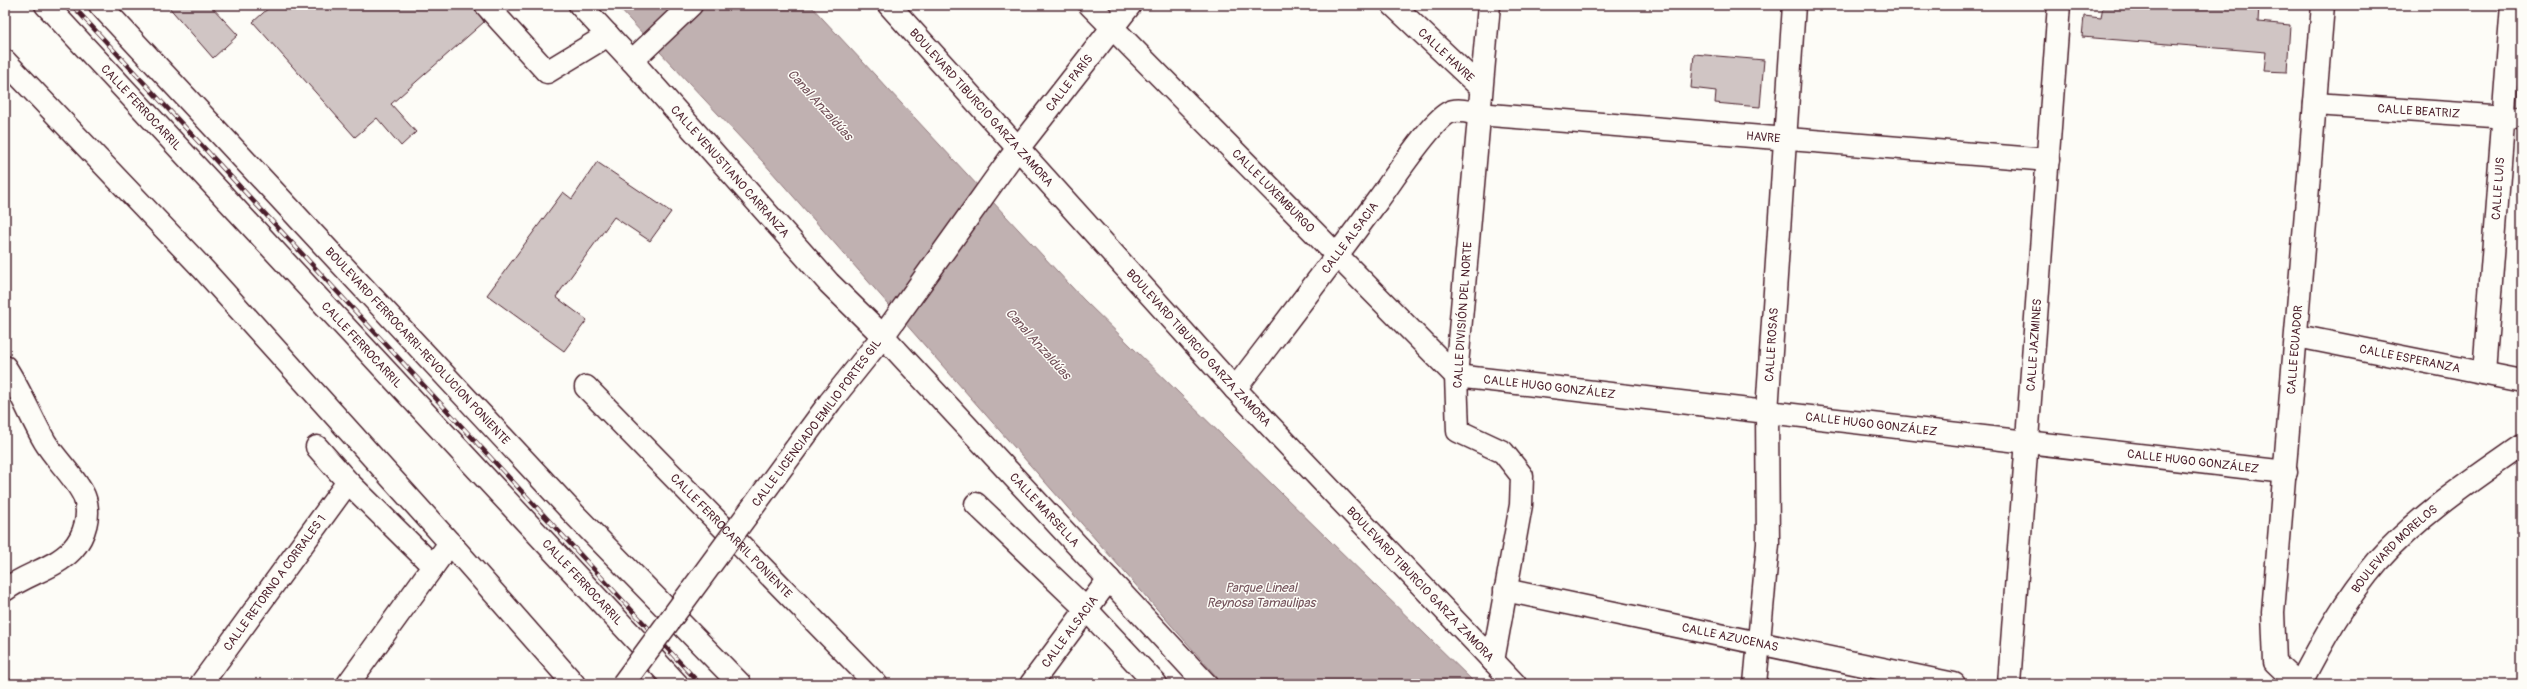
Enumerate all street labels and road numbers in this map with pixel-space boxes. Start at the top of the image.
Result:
street label: BOULEVARD TIBURCIO GARZA ZAMORA [906,25,1057,190]
street label: CALLE HAVRE [1415,25,1477,85]
street label: CALLE PARÍS [1042,51,1096,114]
street label: CALLE FERROCARRIL [98,61,185,154]
street label: CALLE BEATRIZ [2377,101,2461,121]
street label: CALLE VENUSTIANO CARRANZA [667,102,793,241]
street label: HAVRE [1746,128,1781,146]
street label: CALLE LUXEMBURGO [1229,146,1318,236]
street label: CALLE LUIS [2488,157,2508,220]
street label: CALLE ALSACIA [1318,199,1382,277]
street label: CALLE DIVISIÓN DEL NORTE [1449,241,1476,389]
street label: BOULEVARD FERROCARRI-REVOLUCION PONIENTE [322,244,513,448]
street label: BOULEVARD TIBURCIO GARZA ZAMORA [1123,266,1274,430]
street label: CALLE JAZMINES [2023,298,2045,392]
street label: CALLE FERROCARRIL [318,299,406,391]
street label: CALLE ECUADOR [2283,305,2306,395]
street label: CALLE ROSAS [1762,307,1781,382]
street label: CALLE LICENCIADO EMILIO PORTES GIL [749,336,885,510]
street label: CALLE ESPERANZA [2358,341,2462,376]
street label: CALLE HUGO GONZÁLEZ [1483,372,1616,402]
street label: CALLE HUGO GONZÁLEZ [1805,409,1938,439]
street label: CALLE HUGO GONZÁLEZ [2126,446,2260,476]
street label: CALLE MARSELLA [1006,470,1083,550]
street label: CALLE FERROCARRIL PONIENTE [667,471,795,601]
street label: BOULEVARD MORELOS [2348,502,2440,596]
street label: BOULEVARD TIBURCIO GARZA ZAMORA [1343,504,1497,665]
street label: CALLE RETORNO A CORRALES 1 [220,512,329,654]
street label: CALLE FERROCARRIL [539,536,626,628]
street label: CALLE ALSACIA [1038,593,1101,671]
street label: CALLE AZUCENAS [1680,620,1780,655]

